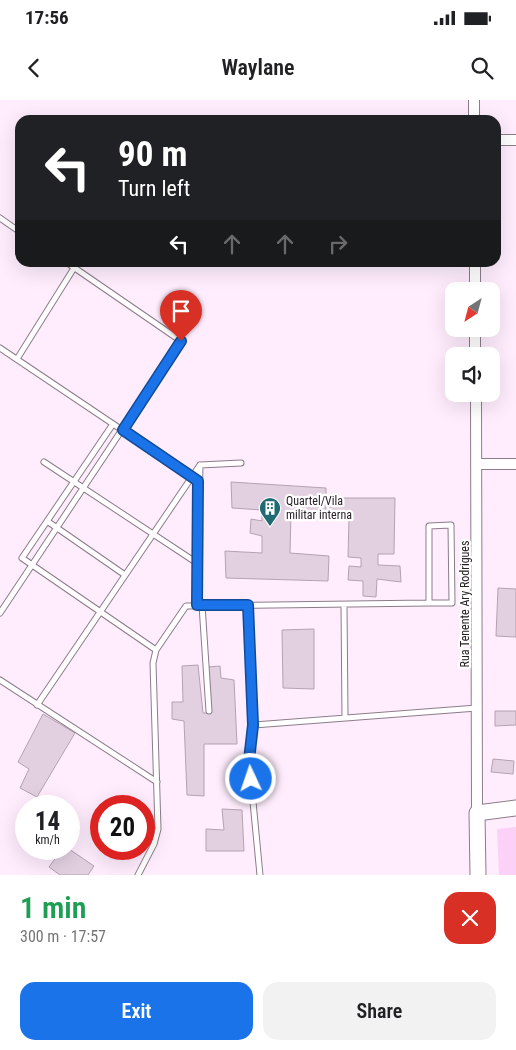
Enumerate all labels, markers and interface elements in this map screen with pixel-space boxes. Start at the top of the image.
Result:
text: 17:56 [25,6,69,29]
icon: back [20,54,48,82]
icon: search [468,54,496,82]
text: Waylane [221,55,295,80]
text: 90 m [118,134,187,175]
icon: left [35,135,100,200]
text: Turn left [118,176,190,201]
icon: left [165,230,193,258]
icon: ahead [218,230,246,258]
icon: ahead [271,230,299,258]
icon: right [324,230,352,258]
north arrow [445,282,500,338]
map controls [445,282,500,402]
pin [160,290,202,341]
icon: arrive [167,297,195,325]
button: sound [445,347,500,402]
place label: Quartel/Vila militar interna [286,494,352,522]
building icon: Quartel/Vila militar interna [258,496,282,527]
street label: Rua Tenente Ary Rodrigues [458,541,472,667]
position arrow [224,752,276,804]
speed limit sign: 20 [90,795,155,860]
text: 14 [35,807,60,836]
text: km/h [35,833,60,847]
text: 1 min [20,890,86,925]
button: close [444,892,496,944]
text: 300 m · 17:57 [20,927,106,946]
button: Exit [20,982,253,1040]
button: Share [263,982,496,1040]

